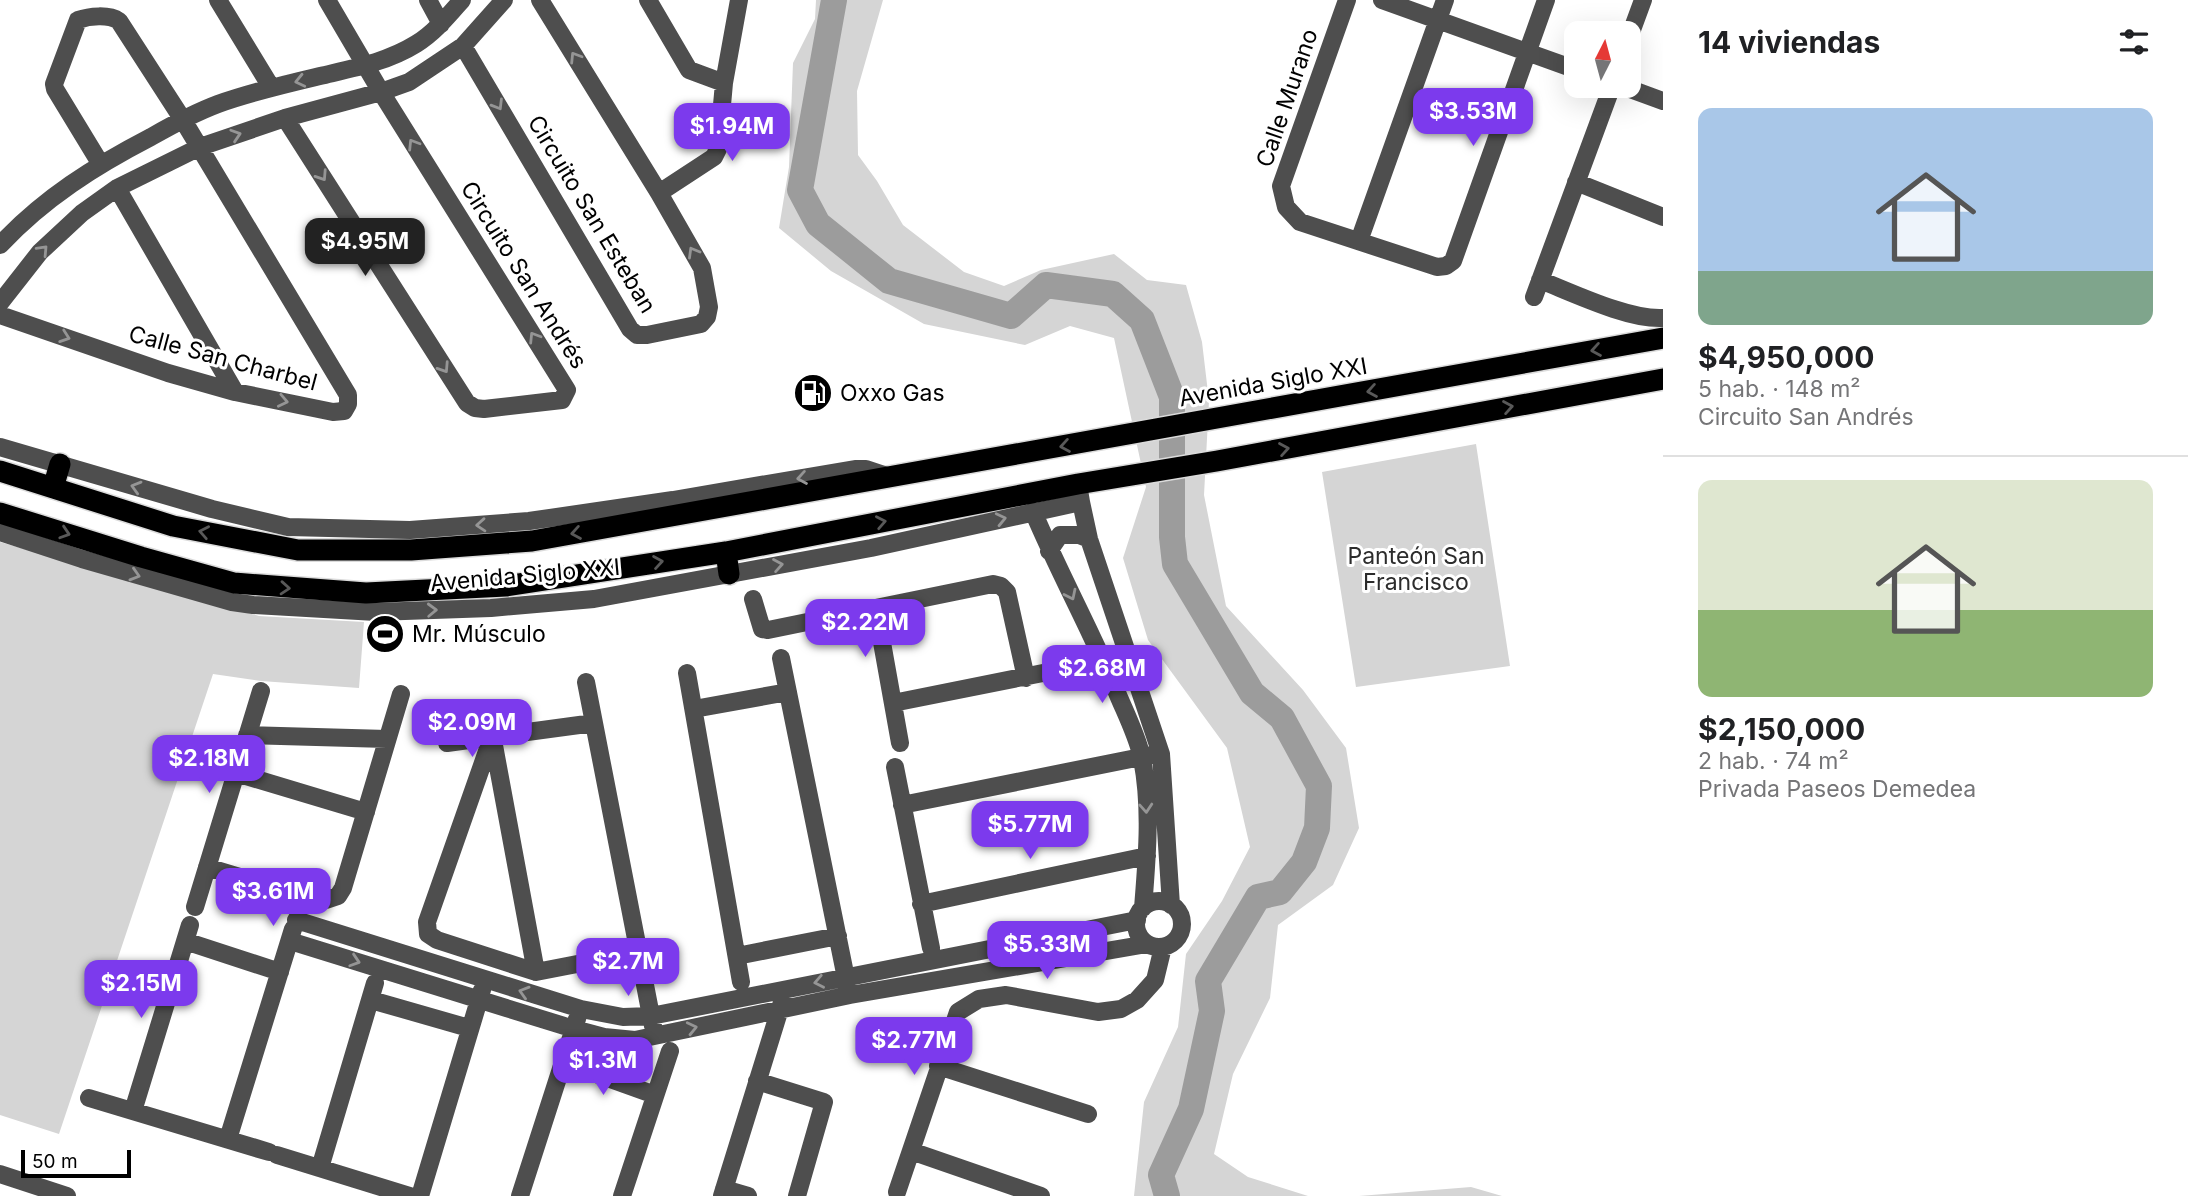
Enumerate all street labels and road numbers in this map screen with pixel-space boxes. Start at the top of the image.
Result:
street label: Calle Murano [1250,25,1324,171]
street label: Circuito San Esteban [522,110,662,318]
street label: Circuito San Andrés [455,176,593,374]
street label: Calle San Charbel [126,319,320,397]
street label: Avenida Siglo XXI [1177,352,1369,412]
street label: Avenida Siglo XXI [429,553,621,597]

